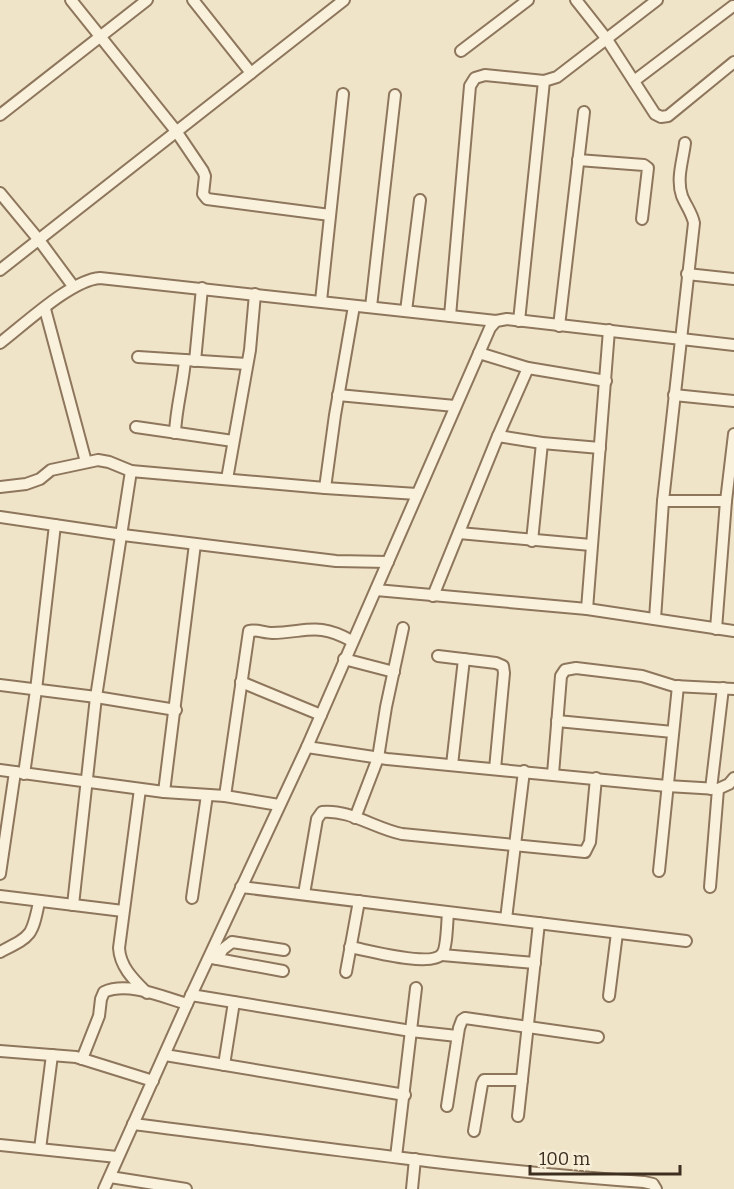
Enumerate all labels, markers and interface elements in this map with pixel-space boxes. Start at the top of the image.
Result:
scale bar [530,1138,680,1176]
text: 100 m [539,1148,590,1170]

